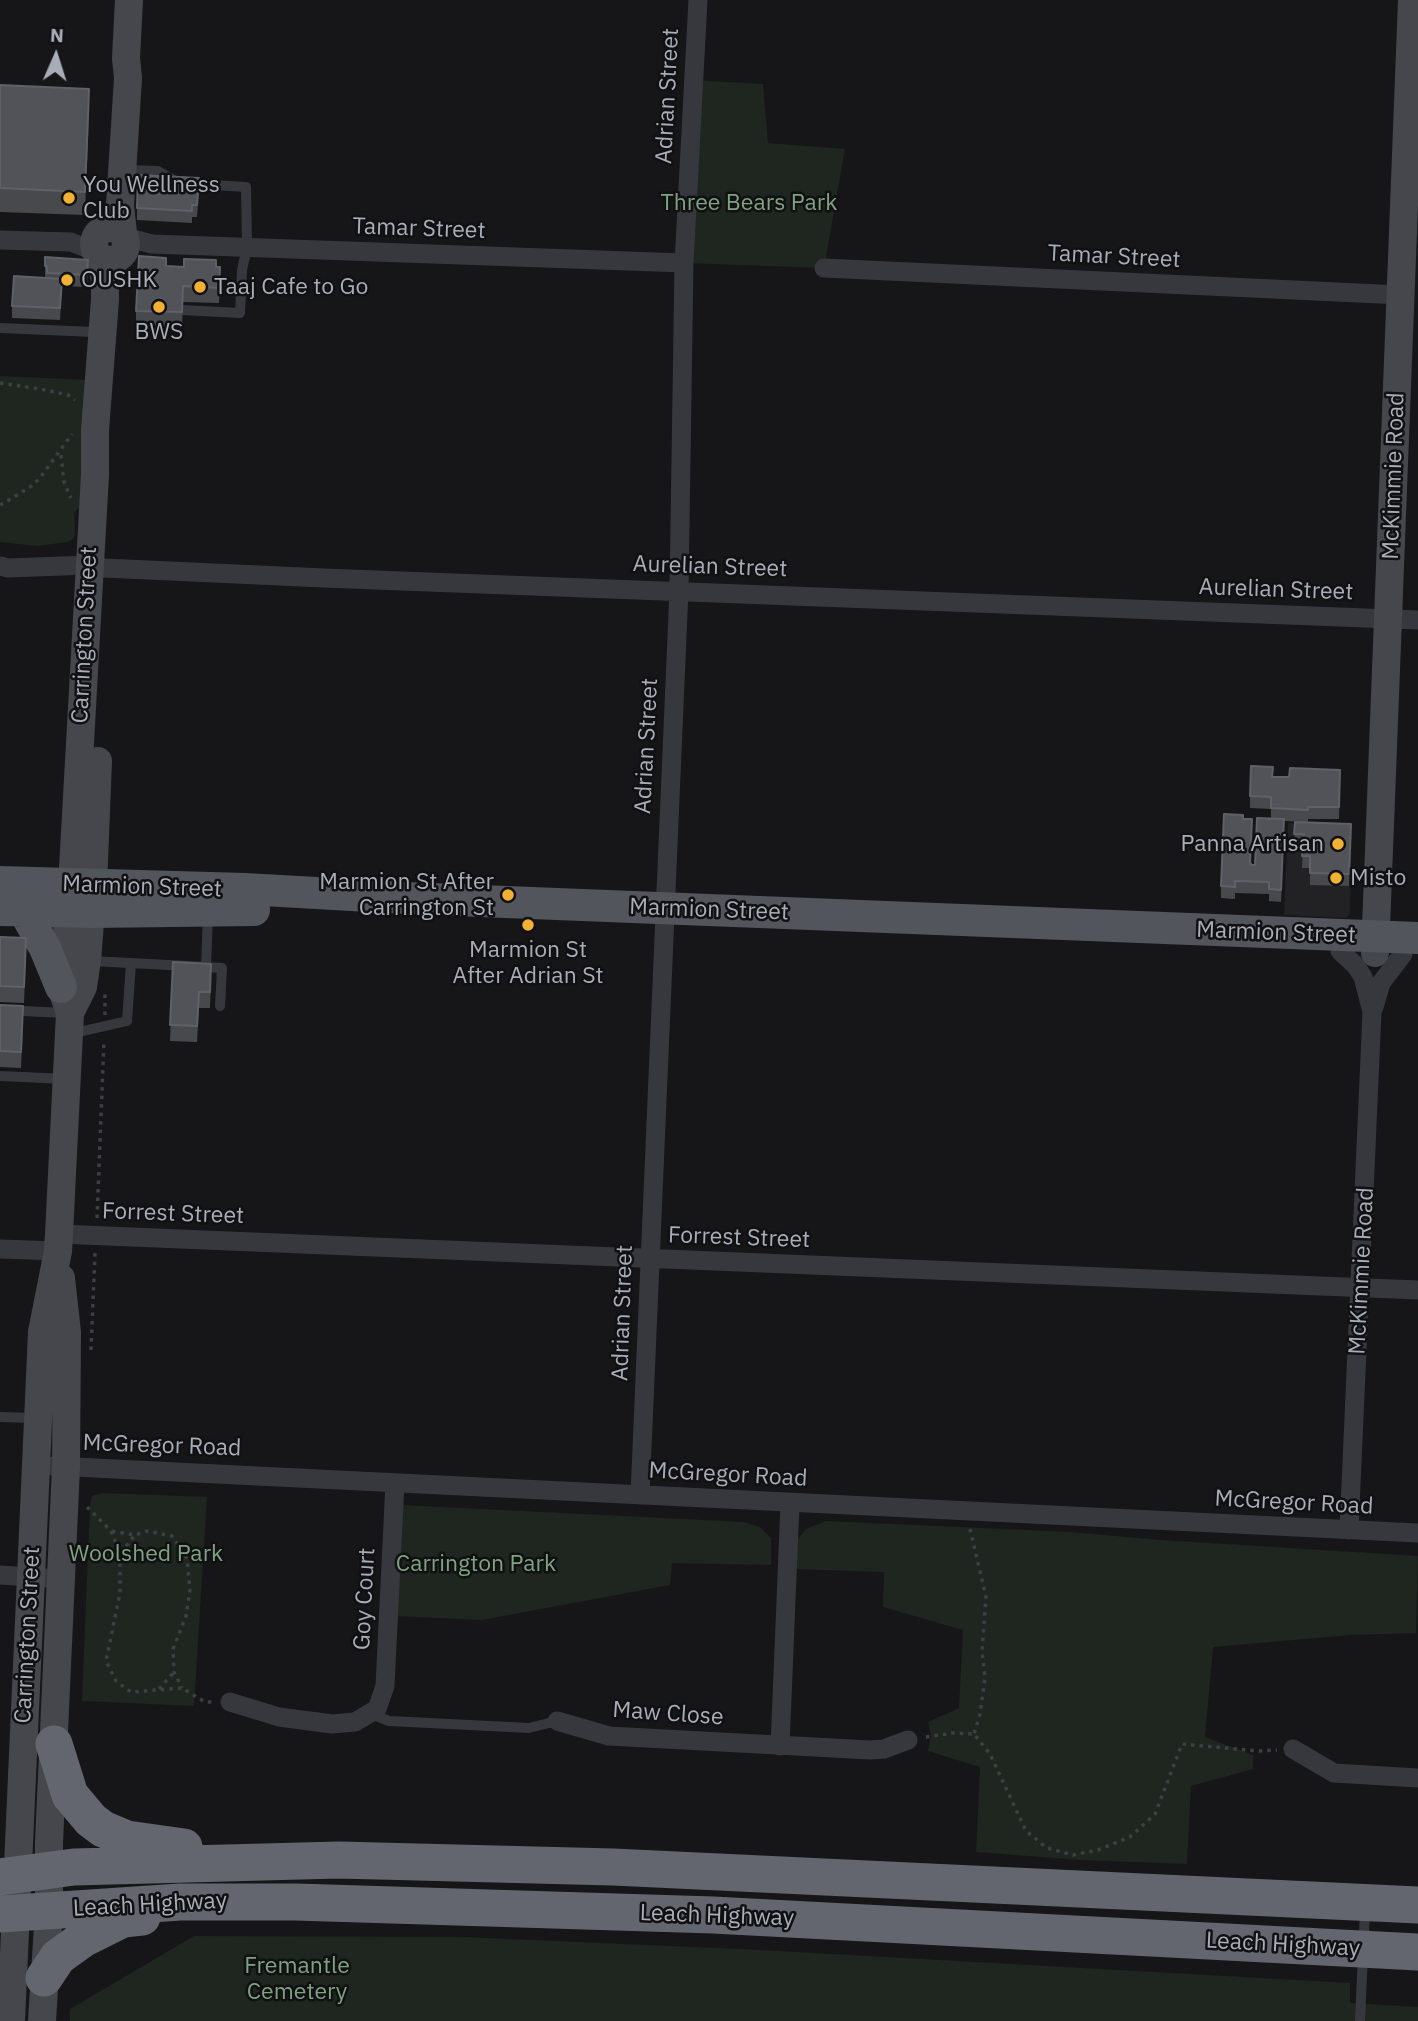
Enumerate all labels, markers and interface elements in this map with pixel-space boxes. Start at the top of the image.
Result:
north arrow [21,21,91,91]
text: N [50,23,65,47]
street label: Adrian Street [651,27,685,165]
place label: You Wellness Club [83,171,220,225]
park label: Three Bears Park [661,189,837,217]
marker: You Wellness Club [61,190,77,206]
street label: Tamar Street [352,213,486,245]
street label: Tamar Street [1047,240,1181,274]
place label: OUSHK [81,266,157,294]
marker: OUSHK [59,272,75,288]
place label: Taaj Cafe to Go [214,273,368,301]
marker: Taaj Cafe to Go [192,279,208,295]
marker: BWS [151,299,167,315]
place label: BWS [135,318,183,346]
street label: McKimmie Road [1377,392,1411,560]
street label: Carrington Street [67,546,103,724]
street label: Aurelian Street [632,551,788,583]
street label: Aurelian Street [1198,574,1354,606]
street label: Adrian Street [630,677,664,815]
place label: Panna Artisan [1181,830,1324,858]
marker: Panna Artisan [1330,836,1346,852]
place label: Misto [1350,864,1406,892]
place label: Marmion St After Carrington St [319,868,494,922]
street label: Marmion Street [62,870,222,904]
marker: Misto [1328,870,1344,886]
marker: Marmion St After Carrington St [500,887,516,903]
street label: Marmion Street [629,893,789,927]
street label: Marmion Street [1196,916,1356,950]
marker: Marmion St After Adrian St [520,917,536,933]
place label: Marmion St After Adrian St [452,936,604,990]
street label: McKimmie Road [1344,1187,1380,1355]
street label: Forrest Street [101,1198,245,1230]
street label: Forrest Street [667,1222,811,1254]
street label: Adrian Street [607,1244,639,1382]
street label: McGregor Road [82,1429,242,1463]
street label: McGregor Road [648,1457,808,1493]
street label: McGregor Road [1214,1485,1374,1521]
park label: Woolshed Park [69,1540,223,1568]
street label: Carrington Street [10,1546,46,1724]
street label: Goy Court [349,1547,381,1651]
park label: Carrington Park [396,1550,556,1578]
street label: Maw Close [612,1696,724,1732]
street label: Leach Highway [72,1887,228,1923]
street label: Leach Highway [639,1900,795,1932]
street label: Leach Highway [1205,1927,1361,1963]
park label: Fremantle Cemetery [244,1952,350,2006]

